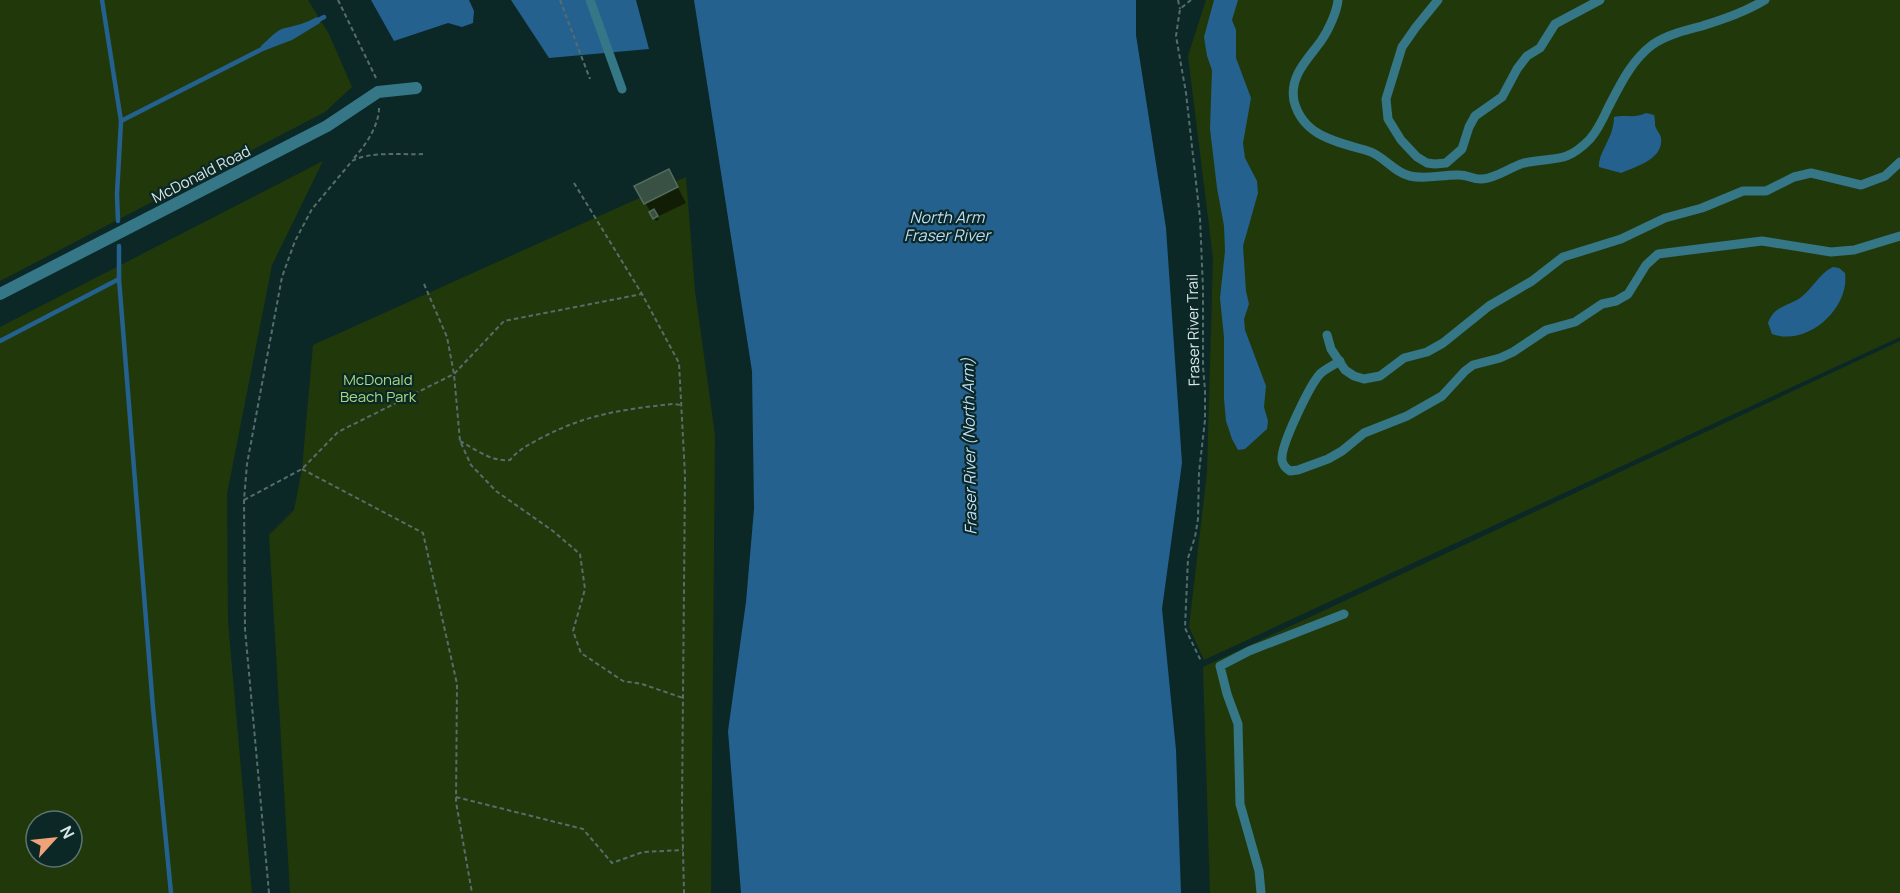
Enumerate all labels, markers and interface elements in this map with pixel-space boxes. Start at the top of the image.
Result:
street label: McDonald Road [148,140,254,208]
water label: North Arm Fraser River [904,206,992,246]
street label: Fraser River Trail [1182,274,1204,386]
water label: Fraser River (North Arm) [956,357,982,535]
park label: McDonald Beach Park [340,369,417,407]
north arrow [24,809,84,869]
text: N [55,822,80,842]

